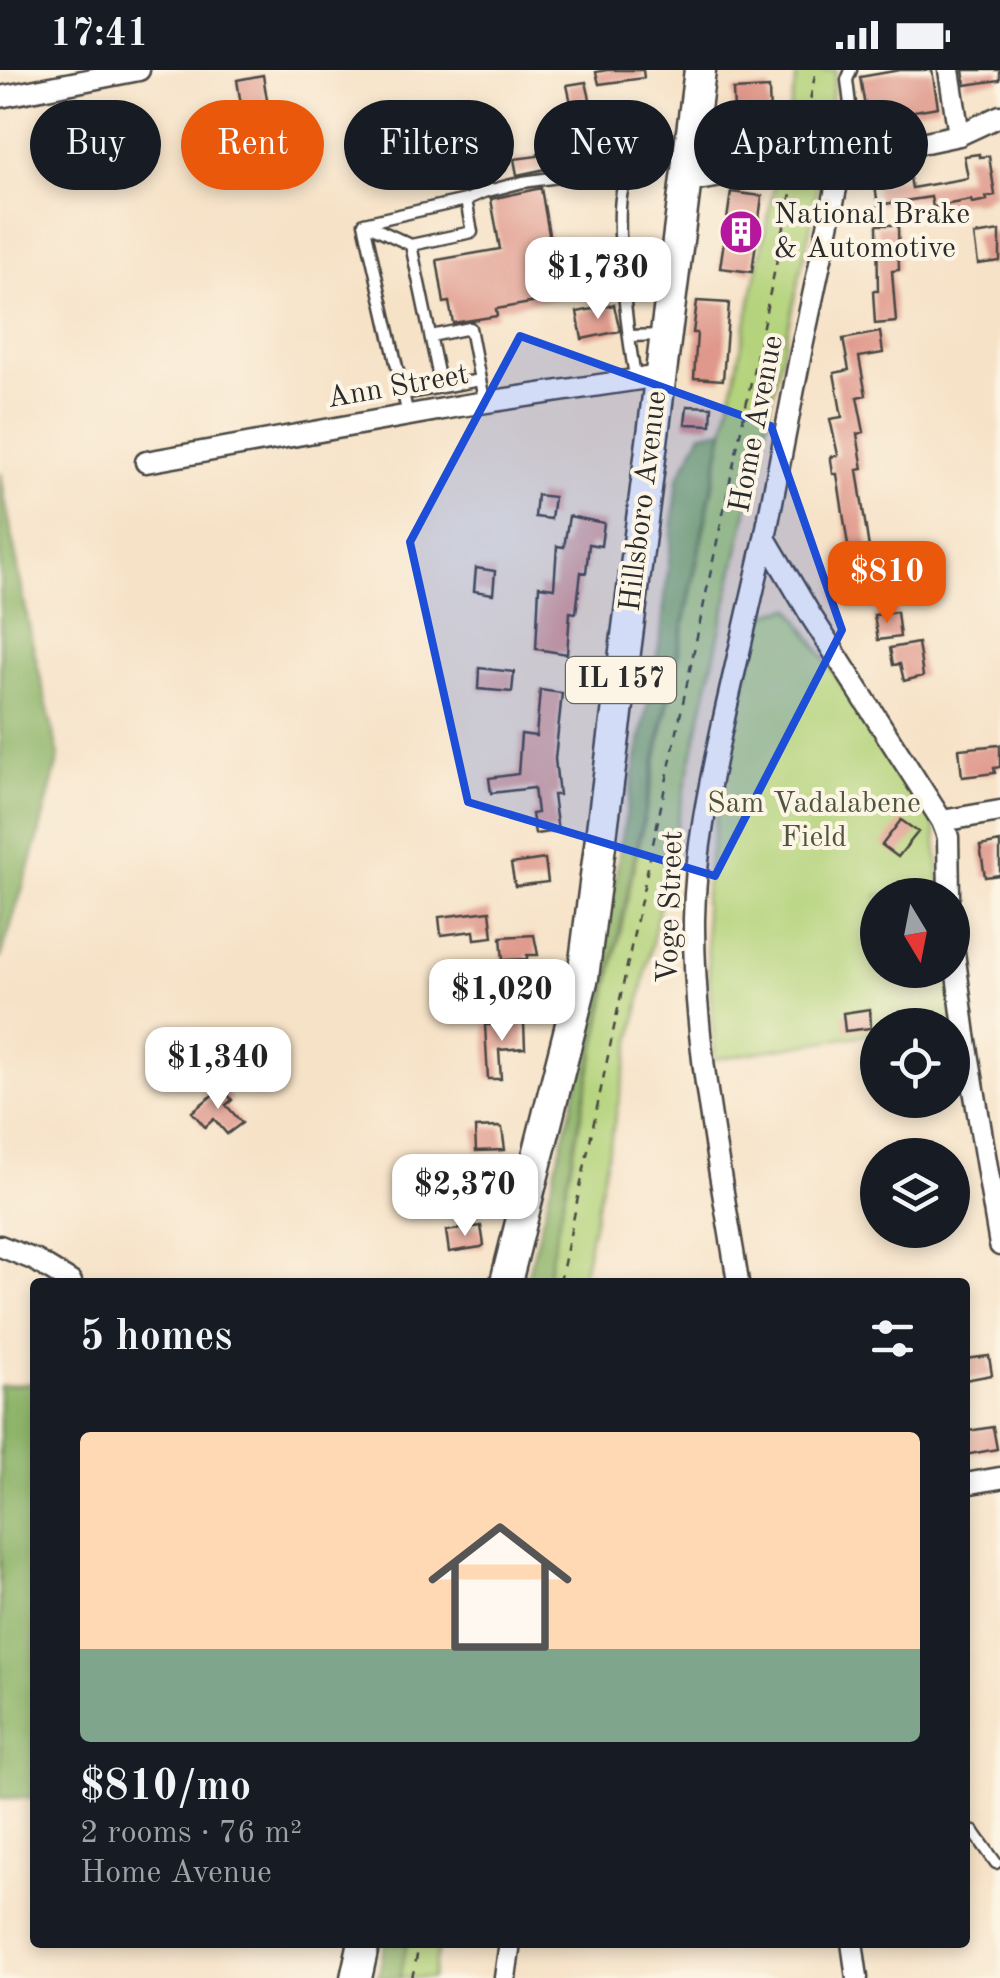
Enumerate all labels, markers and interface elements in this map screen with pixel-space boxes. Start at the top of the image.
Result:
text: 17:41 [50,16,149,54]
chip: Buy [30,100,161,190]
chip: Rent [181,100,324,190]
chip: Filters [344,100,514,190]
chip: New [534,100,674,190]
chip: Apartment [694,100,928,190]
place label: National Brake & Automotive [774,200,970,264]
building icon: National Brake & Automotive [718,209,764,255]
pin: $1,730 [517,237,679,322]
text: $1,730 [547,253,649,285]
street label: Home Avenue [725,333,789,515]
street label: Ann Street [325,360,471,414]
street label: Hillsboro Avenue [616,389,672,613]
pin: $810 [828,541,946,626]
text: $810 [850,557,924,589]
road number: IL 157 [566,657,676,703]
park label: Sam Vadalabene Field [707,789,921,853]
street label: Voge Street [653,830,689,984]
north arrow [860,878,970,988]
map controls [860,878,970,1248]
pin: $1,020 [421,959,583,1044]
text: $1,020 [451,975,553,1007]
button: locate [860,1008,970,1118]
pin: $1,340 [137,1027,299,1112]
text: $1,340 [167,1043,269,1075]
button: layers [860,1138,970,1248]
pin: $2,370 [384,1154,546,1239]
text: $2,370 [414,1170,516,1202]
icon: filters [865,1311,920,1366]
text: 5 homes [80,1317,232,1359]
icon: home [410,1497,590,1677]
text: $810/mo [80,1767,251,1809]
text: 2 rooms · 76 m² [80,1818,302,1850]
text: Home Avenue [80,1858,272,1890]

